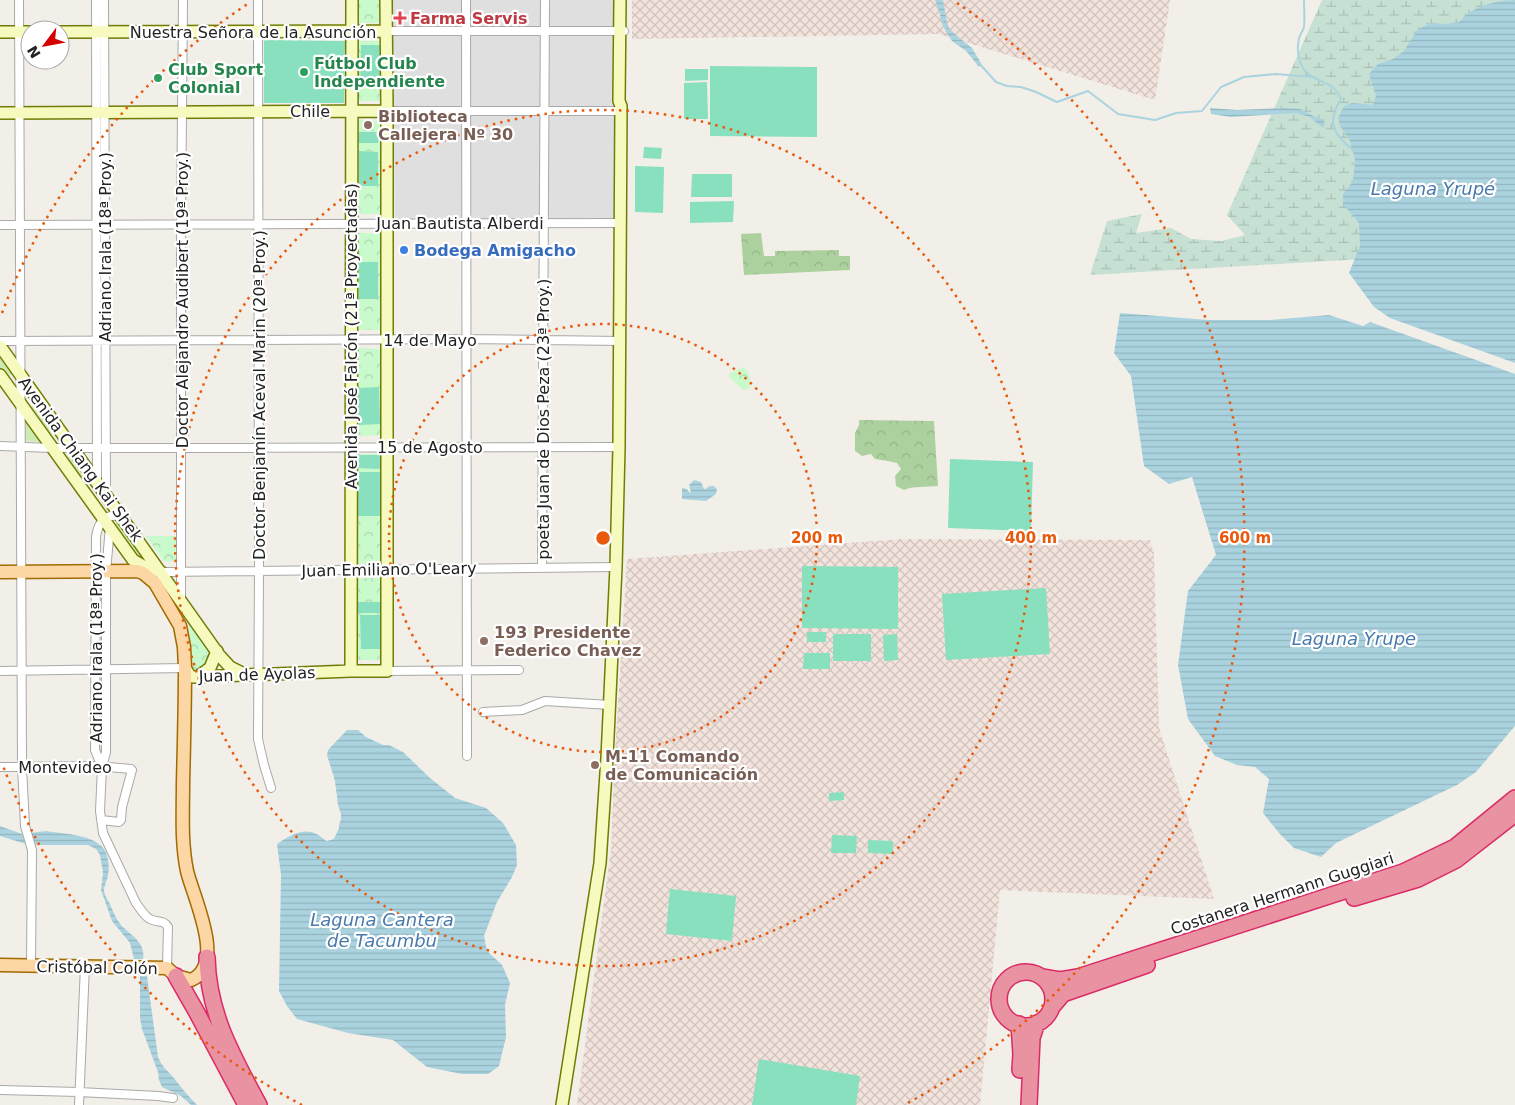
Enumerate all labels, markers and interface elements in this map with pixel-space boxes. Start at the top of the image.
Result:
place label: Farma Servis [410,9,527,28]
marker: Farma Servis [394,12,406,24]
north arrow [20,20,70,70]
street label: Nuestra Señora de la Asunción [130,23,376,42]
text: N [24,43,44,61]
place label: Fútbol Club Independiente [314,54,445,91]
place label: Club Sport Colonial [168,60,264,97]
marker: Fútbol Club Independiente [298,66,310,78]
marker: Club Sport Colonial [152,72,164,84]
street label: Chile [290,102,330,121]
place label: Biblioteca Callejera Nº 30 [378,107,513,144]
marker: Biblioteca Callejera Nº 30 [362,119,374,131]
street label: Adriano Irala (18ª Proy.) [96,152,115,342]
street label: Doctor Alejandro Audibert (19ª Proy.) [173,152,192,448]
water label: Laguna Yrupé [1371,178,1495,199]
street label: Avenida José Falcón (21ª Proyectadas) [342,183,361,489]
street label: Juan Bautista Alberdi [375,214,544,233]
street label: Doctor Benjamín Aceval Marin (20ª Proy.) [250,230,269,560]
place label: Bodega Amigacho [414,241,576,260]
marker: Bodega Amigacho [398,244,410,256]
street label: poeta Juan de Dios Peza (23ª Proy.) [534,278,553,560]
street label: 14 de Mayo [383,331,477,350]
street label: Avenida Chiang Kai Shek [14,373,147,546]
street label: 15 de Agosto [377,438,483,457]
centre of rings [594,529,612,547]
text: 200 m [791,529,843,547]
text: 400 m [1005,529,1057,547]
text: 600 m [1219,529,1271,547]
street label: Adriano Irala (18ª Proy.) [87,553,106,743]
street label: Juan Emiliano O'Leary [300,558,477,581]
place label: 193 Presidente Federico Chavez [494,623,641,660]
water label: Laguna Yrupe [1292,628,1416,649]
marker: 193 Presidente Federico Chavez [478,635,490,647]
street label: Juan de Ayolas [197,663,316,686]
place label: M-11 Comando de Comunicación [605,747,758,784]
street label: Montevideo [18,758,112,777]
marker: M-11 Comando de Comunicación [589,759,601,771]
street label: Costanera Hermann Guggiari [1168,848,1396,939]
water label: Laguna Cantera de Tacumbu [310,909,454,951]
street label: Cristóbal Colón [36,957,158,978]

